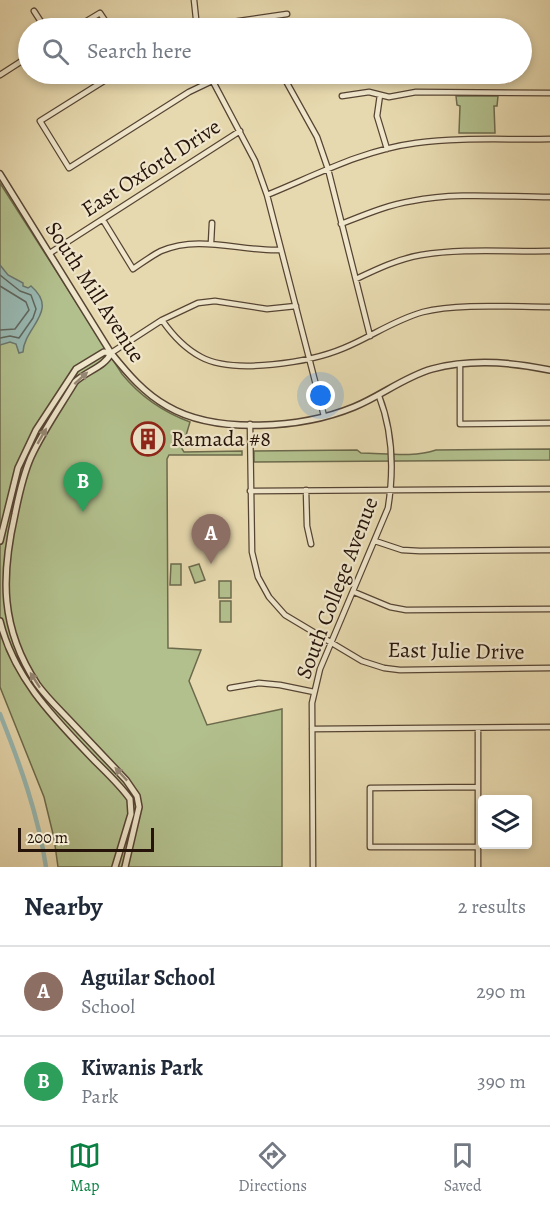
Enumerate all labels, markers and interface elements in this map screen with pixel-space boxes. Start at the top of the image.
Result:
search box [18,18,532,84]
icon: search [39,35,72,68]
text: Search here [87,36,192,66]
street label: East Oxford Drive [76,112,226,224]
street label: South Mill Avenue [38,216,152,368]
one-way arrow [74,371,89,385]
your location [306,381,335,410]
building icon: Ramada #8 [130,421,166,457]
place label: Ramada #8 [171,424,271,454]
one-way arrow [37,428,48,444]
pin: B [64,462,103,512]
street label: South College Avenue [288,493,386,683]
pin: A [192,514,230,564]
street label: East Julie Drive [387,635,525,667]
one-way arrow [30,672,41,688]
one-way arrow [114,767,128,782]
map controls [478,795,532,849]
button: layers [478,795,532,849]
scale bar [18,825,154,852]
text: 200 m [27,827,68,849]
text: Nearby [24,889,103,924]
text: 2 results [458,893,526,920]
text: Aguilar School [81,963,215,993]
text: A [37,978,50,1005]
text: 290 m [476,978,526,1005]
text: School [81,993,135,1020]
text: Kiwanis Park [81,1053,203,1083]
text: B [37,1068,50,1095]
text: 390 m [477,1068,526,1095]
text: Park [81,1083,119,1110]
tab: Map [68,1139,101,1197]
tab: Directions [238,1139,307,1197]
tab: Saved [444,1139,482,1197]

